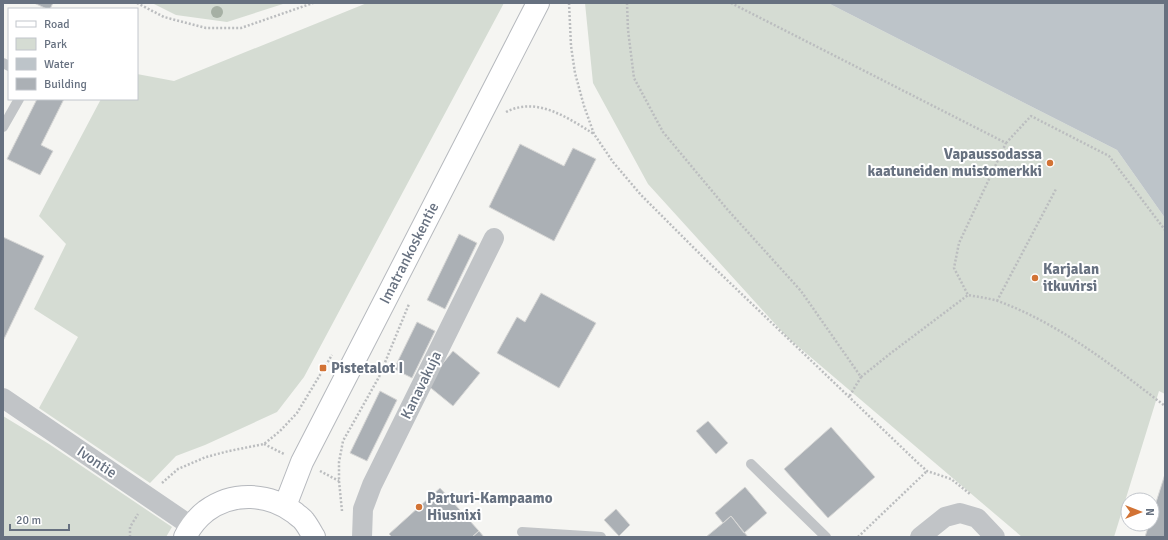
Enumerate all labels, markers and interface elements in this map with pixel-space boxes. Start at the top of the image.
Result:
legend [8,8,138,100]
text: Road [44,17,70,32]
text: Park [44,37,67,52]
text: Water [44,57,75,72]
text: Building [44,77,87,92]
place label: Vapaussodassa kaatuneiden muistomerkki [867,145,1042,180]
marker: Vapaussodassa kaatuneiden muistomerkki [1045,158,1055,168]
street label: Imatrankoskentie [376,199,442,307]
place label: Karjalan itkuvirsi [1043,260,1099,295]
marker: Karjalan itkuvirsi [1030,273,1040,283]
street label: Kanavakuja [397,348,445,422]
place label: Pistetalot I [331,359,403,377]
marker: Pistetalot I [318,363,328,373]
street label: Ivontie [74,442,120,482]
place label: Parturi-Kampaamo Hiusnixi [427,489,553,524]
north arrow [1120,492,1160,532]
marker: Parturi-Kampaamo Hiusnixi [414,502,424,512]
scale bar [10,506,69,532]
text: N [1143,508,1156,516]
text: 20 m [16,513,41,528]

